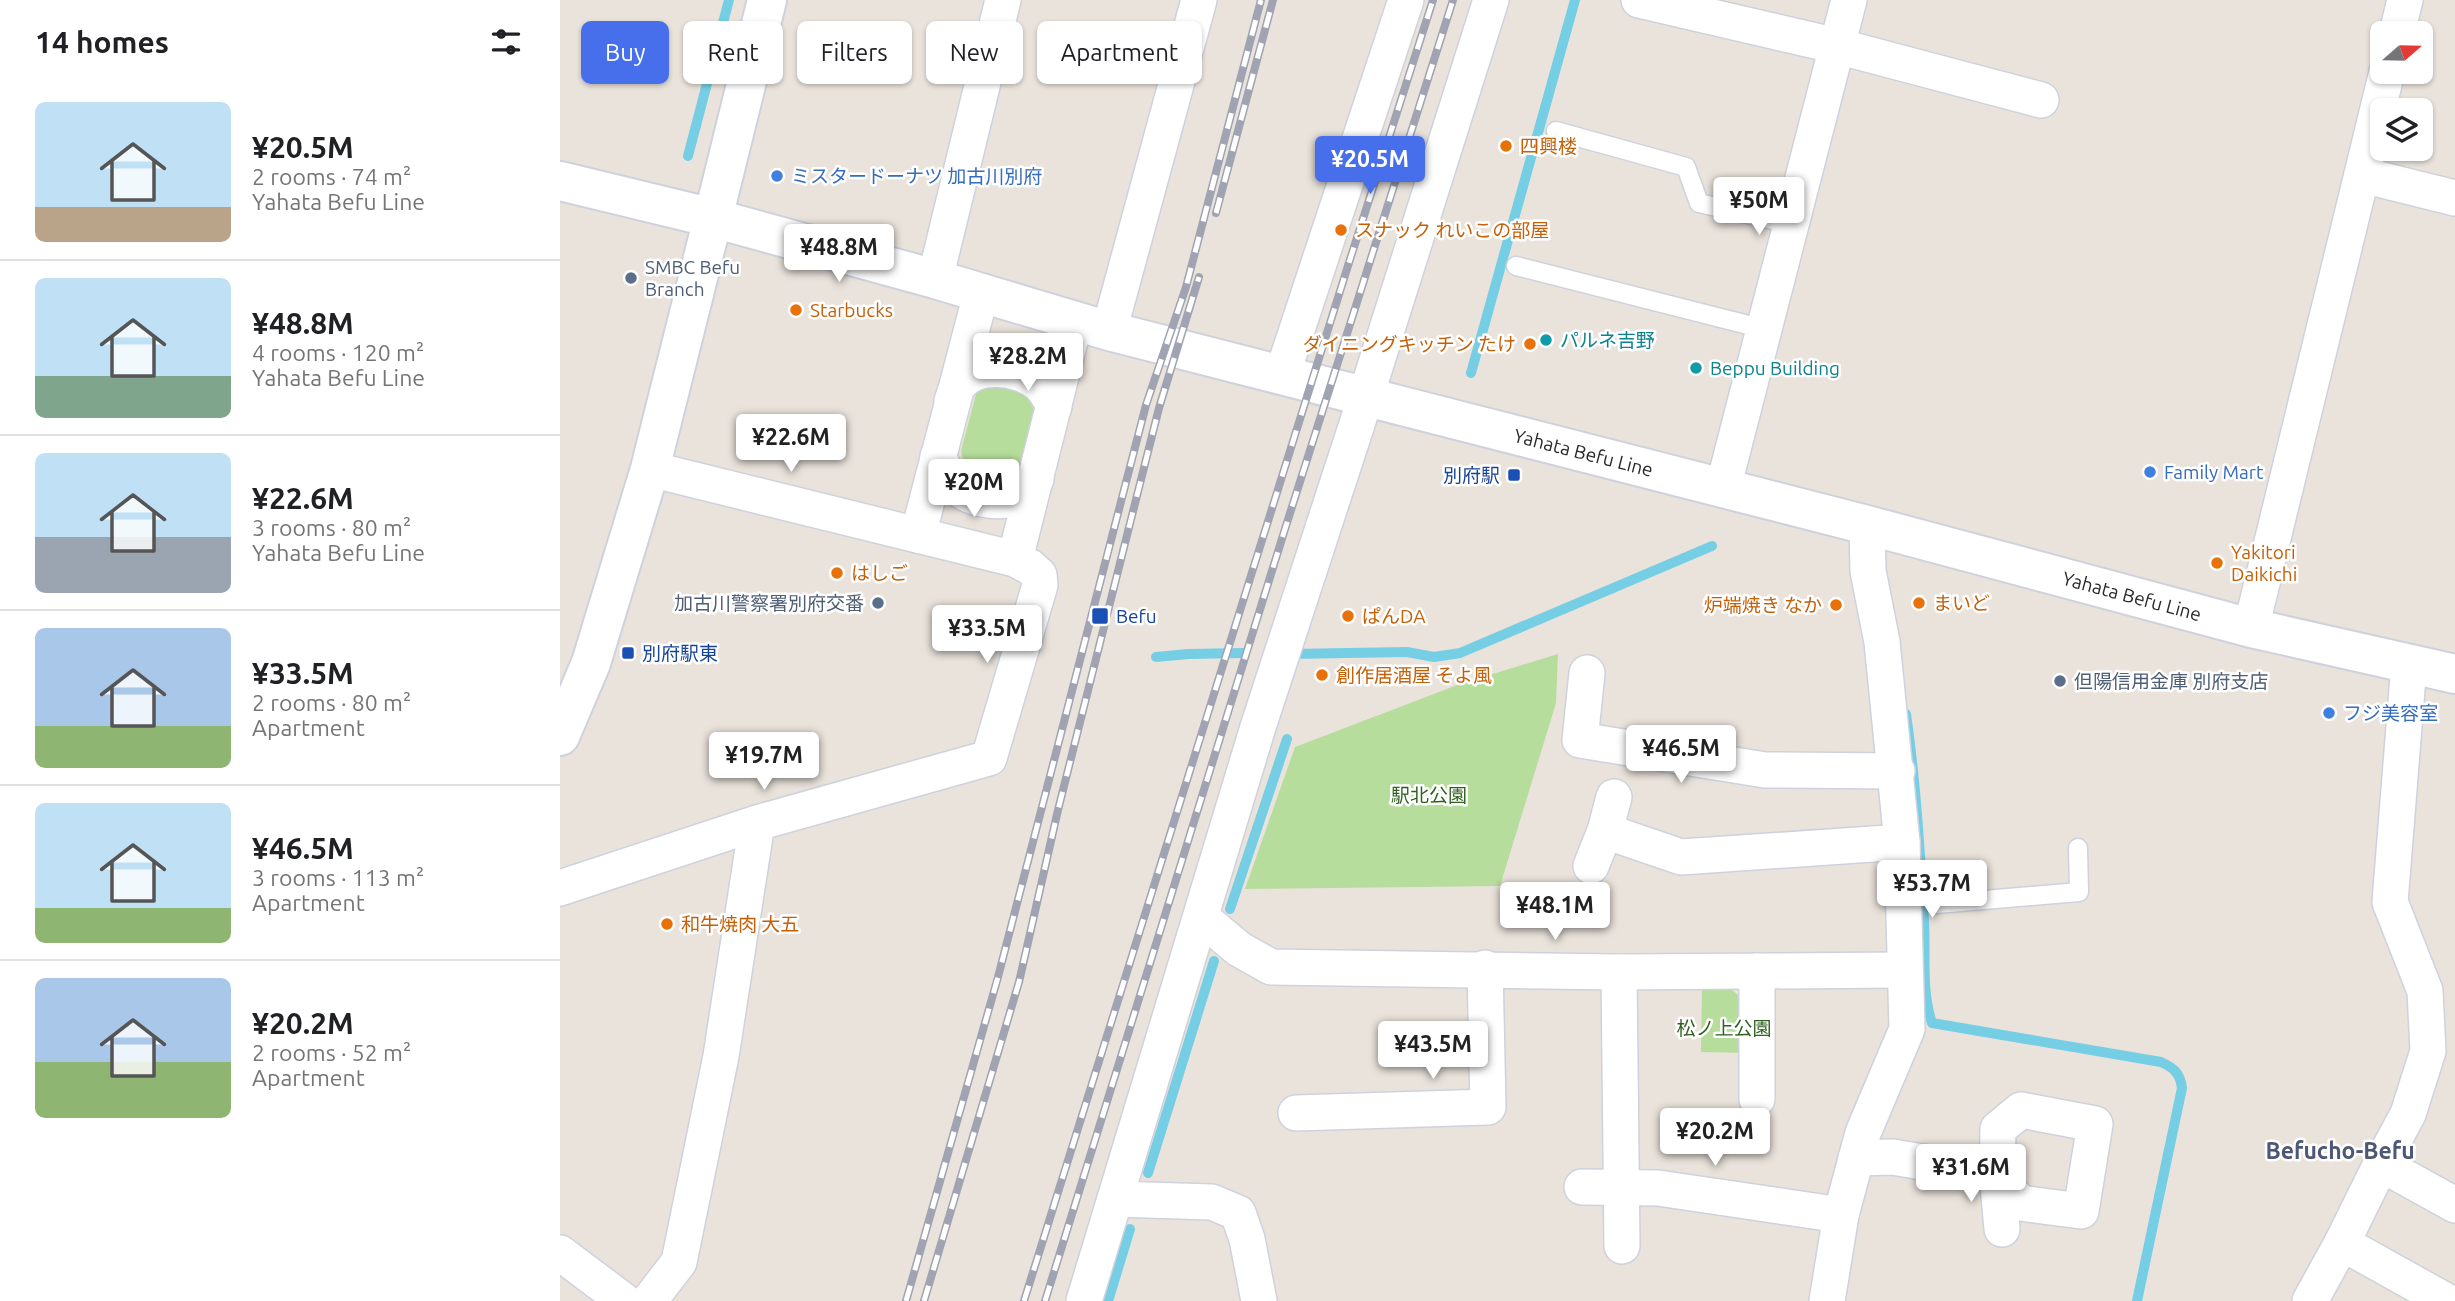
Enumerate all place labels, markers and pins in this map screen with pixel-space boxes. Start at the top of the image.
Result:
place label: 四興楼 [1520,135,1577,157]
pin: ¥20.5M [1313,136,1427,196]
marker: 四興楼 [1498,138,1514,154]
place label: ミスタードーナツ 加古川別府 [791,165,1042,187]
marker: ミスタードーナツ 加古川別府 [769,168,785,184]
pin: ¥50M [1718,177,1800,237]
place label: スナック れいこの部屋 [1355,219,1549,241]
marker: スナック れいこの部屋 [1333,222,1349,238]
pin: ¥48.8M [782,224,896,284]
place label: SMBC Befu Branch [645,256,740,300]
marker: SMBC Befu Branch [623,270,639,286]
place label: Starbucks [810,299,893,321]
marker: Starbucks [788,302,804,318]
place label: パルネ吉野 [1560,329,1655,351]
marker: パルネ吉野 [1538,332,1554,348]
place label: ダイニングキッチン たけ [1303,333,1516,355]
pin: ¥28.2M [971,334,1085,393]
marker: ダイニングキッチン たけ [1522,336,1538,352]
place label: Beppu Building [1710,357,1840,379]
marker: Beppu Building [1688,360,1704,376]
pin: ¥22.6M [734,414,848,474]
pin: ¥20M [933,460,1015,519]
place label: Family Mart [2164,461,2264,483]
place label: 別府駅 [1443,464,1500,486]
marker: Family Mart [2142,464,2158,480]
marker: 別府駅 [1506,467,1522,483]
place label: Yakitori Daikichi [2231,541,2297,585]
marker: Yakitori Daikichi [2209,555,2225,571]
place label: はしご [851,562,908,584]
marker: はしご [829,565,845,581]
place label: 加古川警察署別府交番 [674,592,864,614]
place label: まいど [1933,592,1990,614]
place label: 炉端焼き なか [1704,594,1822,616]
marker: 加古川警察署別府交番 [870,595,886,611]
marker: まいど [1911,595,1927,611]
marker: 炉端焼き なか [1828,597,1844,613]
place label: Befu [1116,605,1157,627]
place label: ぱんDA [1362,605,1426,627]
pin: ¥33.5M [930,606,1044,665]
marker: Befu [1090,606,1110,626]
marker: ぱんDA [1340,608,1356,624]
place label: 別府駅東 [642,642,718,664]
marker: 別府駅東 [620,645,636,661]
place label: 創作居酒屋 そよ風 [1336,664,1492,686]
marker: 創作居酒屋 そよ風 [1314,667,1330,683]
place label: 但陽信用金庫 別府支店 [2074,670,2268,692]
marker: 但陽信用金庫 別府支店 [2052,673,2068,689]
place label: フジ美容室 [2343,702,2438,724]
marker: フジ美容室 [2321,705,2337,721]
pin: ¥46.5M [1624,726,1738,785]
pin: ¥19.7M [707,732,821,792]
pin: ¥53.7M [1875,860,1989,920]
pin: ¥48.1M [1498,883,1612,942]
place label: 和牛焼肉 大五 [681,913,799,935]
marker: 和牛焼肉 大五 [659,916,675,932]
pin: ¥43.5M [1376,1021,1490,1081]
pin: ¥20.2M [1658,1108,1772,1168]
pin: ¥31.6M [1914,1144,2028,1204]

